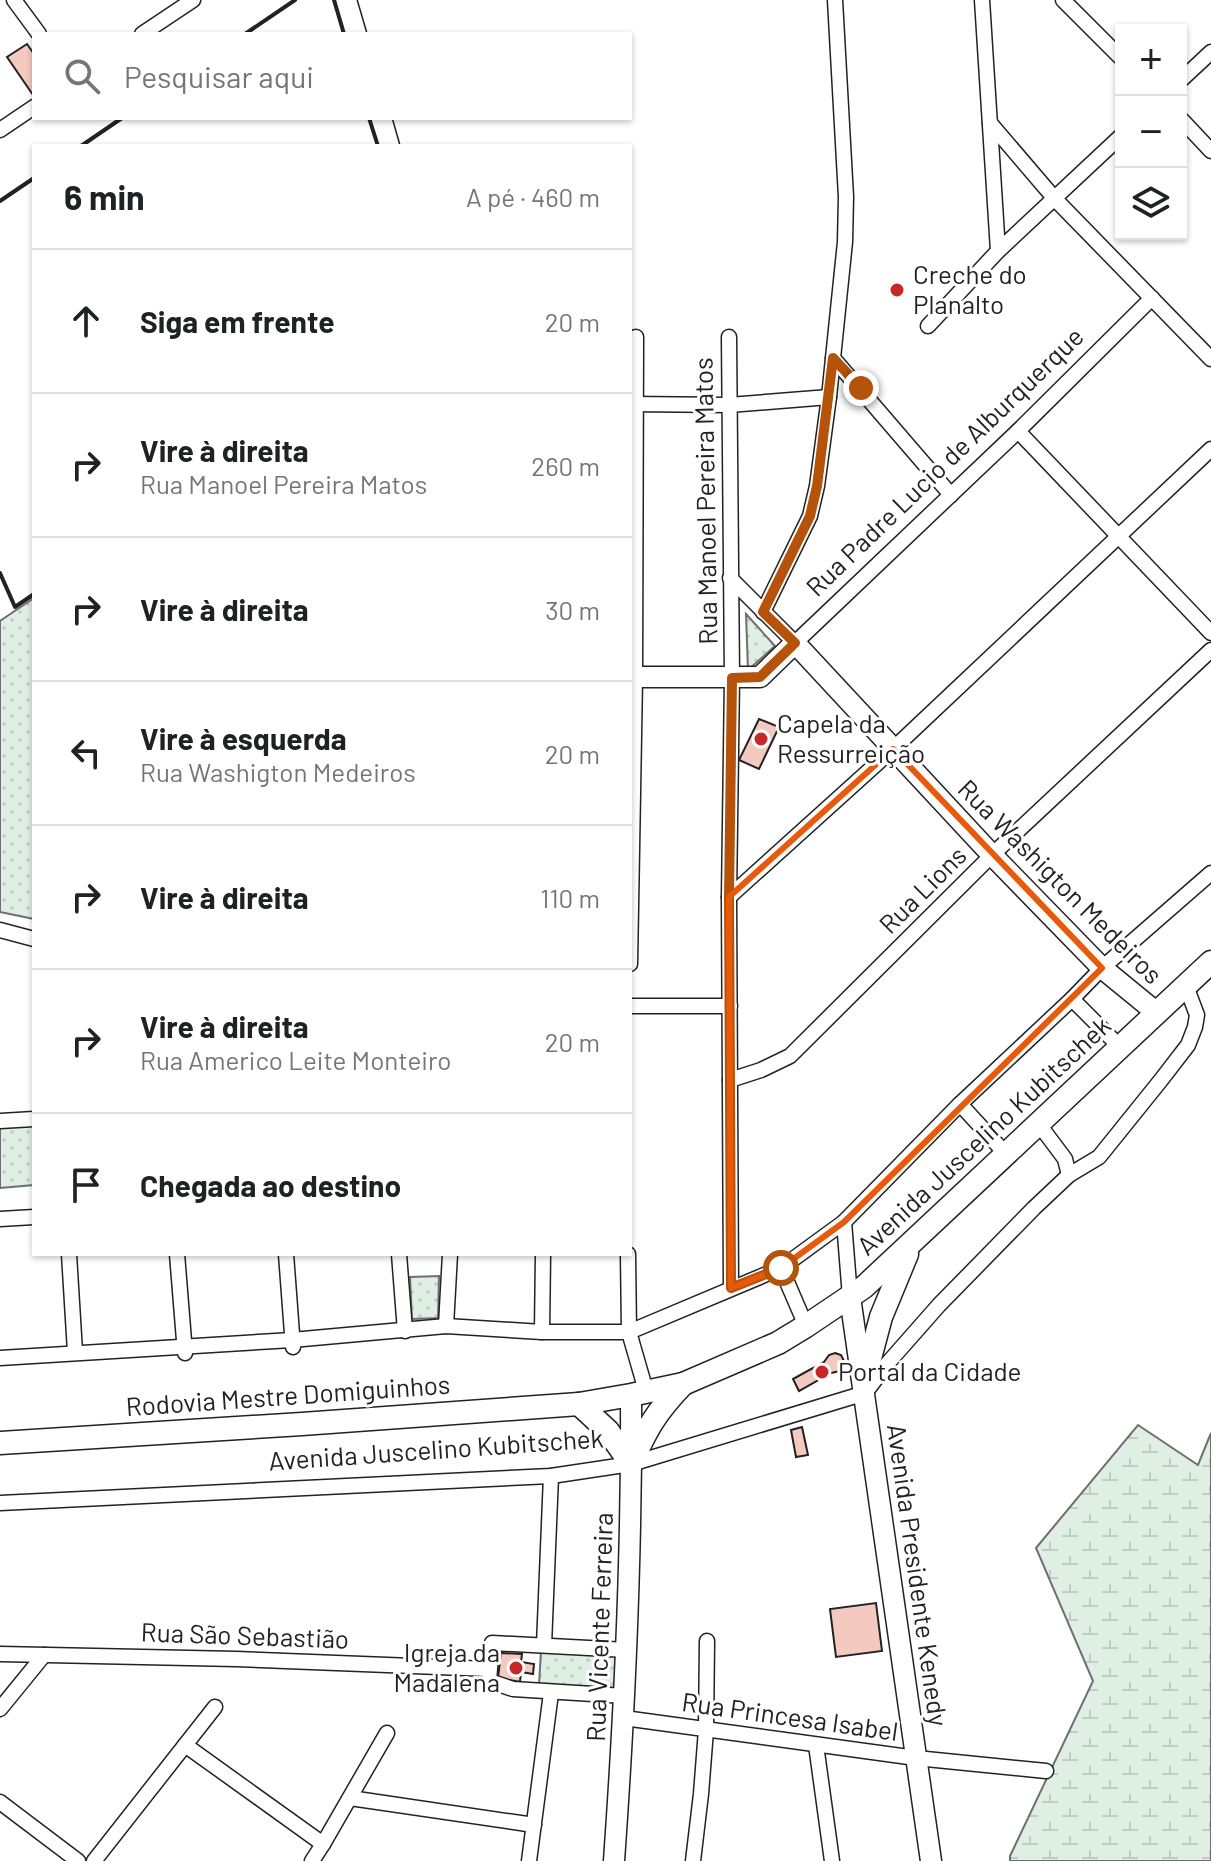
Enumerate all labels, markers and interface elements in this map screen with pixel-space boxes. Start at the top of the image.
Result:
map controls [1115,24,1187,240]
button: + [1115,24,1187,96]
search box [32,32,632,120]
icon: search [60,54,104,98]
text: Pesquisar aqui [124,58,314,94]
button: − [1115,96,1187,168]
button: layers [1115,168,1187,240]
text: 6 min [64,176,145,217]
text: A pé · 460 m [466,181,600,212]
place label: Creche do Planalto [913,258,1027,319]
marker: Creche do Planalto [888,281,906,299]
icon: ahead [64,299,108,343]
text: Siga em frente [140,303,335,339]
text: 20 m [545,306,600,337]
street label: Rua Padre Lucio de Alburquerque [799,320,1089,602]
street label: Rua Manoel Pereira Matos [686,357,723,645]
route end [843,370,879,406]
text: Vire à direita [140,432,309,468]
icon: right [64,443,108,487]
text: 260 m [531,450,600,481]
text: Rua Manoel Pereira Matos [140,468,427,499]
icon: right [64,587,108,631]
text: Vire à direita [140,591,309,627]
text: 30 m [545,594,600,625]
place label: Capela da Ressurreição [777,707,925,768]
text: Vire à esquerda [140,720,347,756]
marker: Capela da Ressurreição [752,730,770,748]
icon: left [64,731,108,775]
text: 20 m [545,738,600,769]
text: Rua Washigton Medeiros [140,756,416,787]
street label: Rua Washigton Medeiros [953,772,1170,989]
street label: Rua Lions [872,839,972,939]
icon: right [64,875,108,919]
text: Vire à direita [140,879,309,915]
text: 110 m [540,882,600,913]
text: Vire à direita [140,1008,309,1044]
street label: Avenida Juscelino Kubitschek [850,1009,1116,1261]
icon: right [64,1019,108,1063]
text: 20 m [545,1026,600,1057]
text: Rua Americo Leite Monteiro [140,1044,451,1075]
icon: arrive [64,1163,108,1207]
text: Chegada ao destino [140,1167,401,1203]
route start [763,1250,799,1286]
place label: Portal da Cidade [838,1355,1021,1386]
marker: Portal da Cidade [813,1363,831,1381]
street label: Rodovia Mestre Domiguinhos [125,1368,451,1421]
street label: Avenida Juscelino Kubitschek [267,1421,604,1476]
street label: Avenida Presidente Kenedy [882,1422,955,1728]
street label: Rua Vicente Ferreira [579,1512,618,1742]
street label: Rua São Sebastião [140,1615,350,1654]
place label: Igreja da Madalena [394,1636,500,1697]
marker: Igreja da Madalena [507,1659,525,1677]
street label: Rua Princesa Isabel [680,1685,900,1746]

